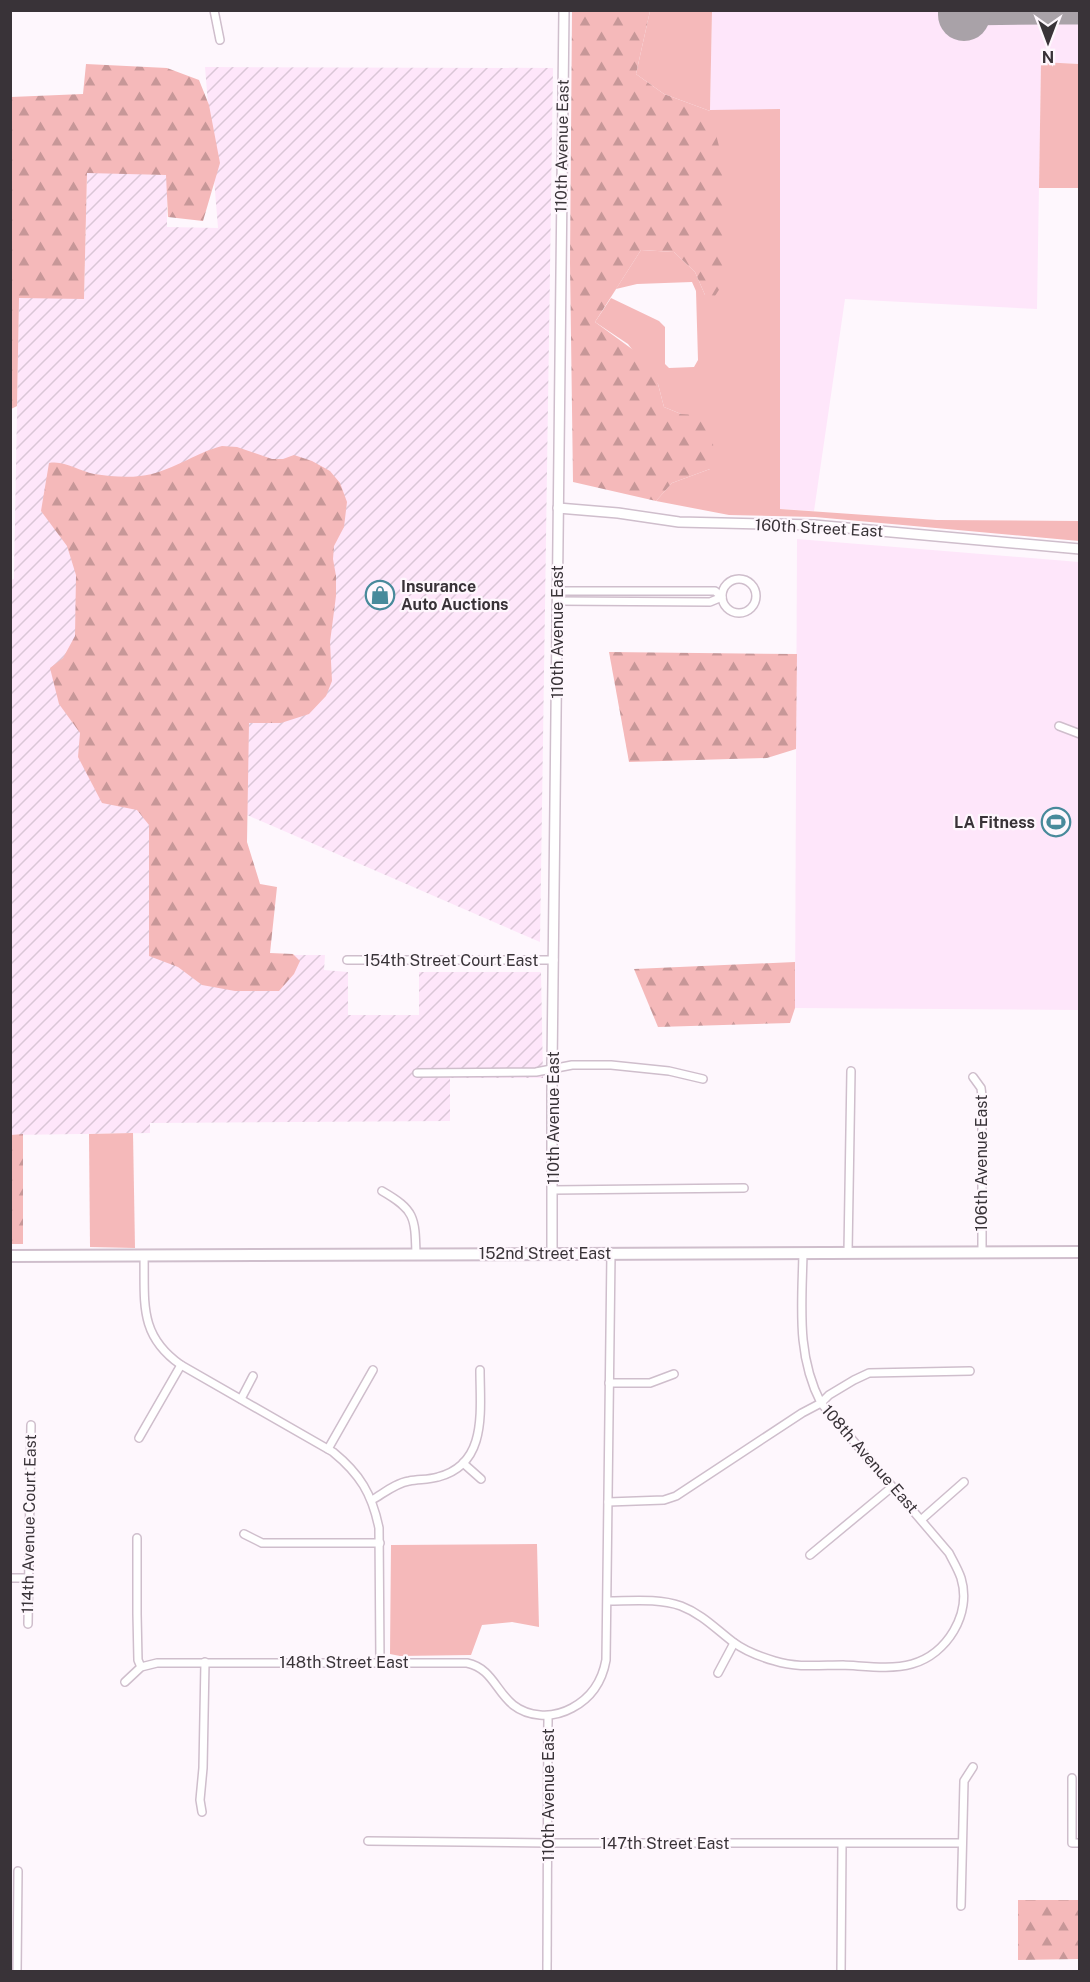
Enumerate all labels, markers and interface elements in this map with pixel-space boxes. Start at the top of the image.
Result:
north arrow [1018,12,1078,72]
text: N [1042,47,1054,66]
street label: 110th Avenue East [551,79,573,213]
street label: 160th Street East [754,515,884,541]
street label: 110th Avenue East [548,565,567,699]
place label: Insurance Auto Auctions [401,577,509,614]
shop icon: Insurance Auto Auctions [364,579,396,611]
sports icon: LA Fitness [1040,806,1072,838]
place label: LA Fitness [954,813,1035,832]
street label: 154th Street Court East [363,951,539,970]
street label: 110th Avenue East [544,1051,563,1185]
street label: 106th Avenue East [972,1095,991,1231]
street label: 152nd Street East [479,1244,611,1263]
street label: 108th Avenue East [818,1401,922,1517]
street label: 114th Avenue Court East [18,1434,40,1614]
street label: 148th Street East [279,1653,409,1672]
street label: 110th Avenue East [539,1728,558,1862]
street label: 147th Street East [601,1834,729,1853]

